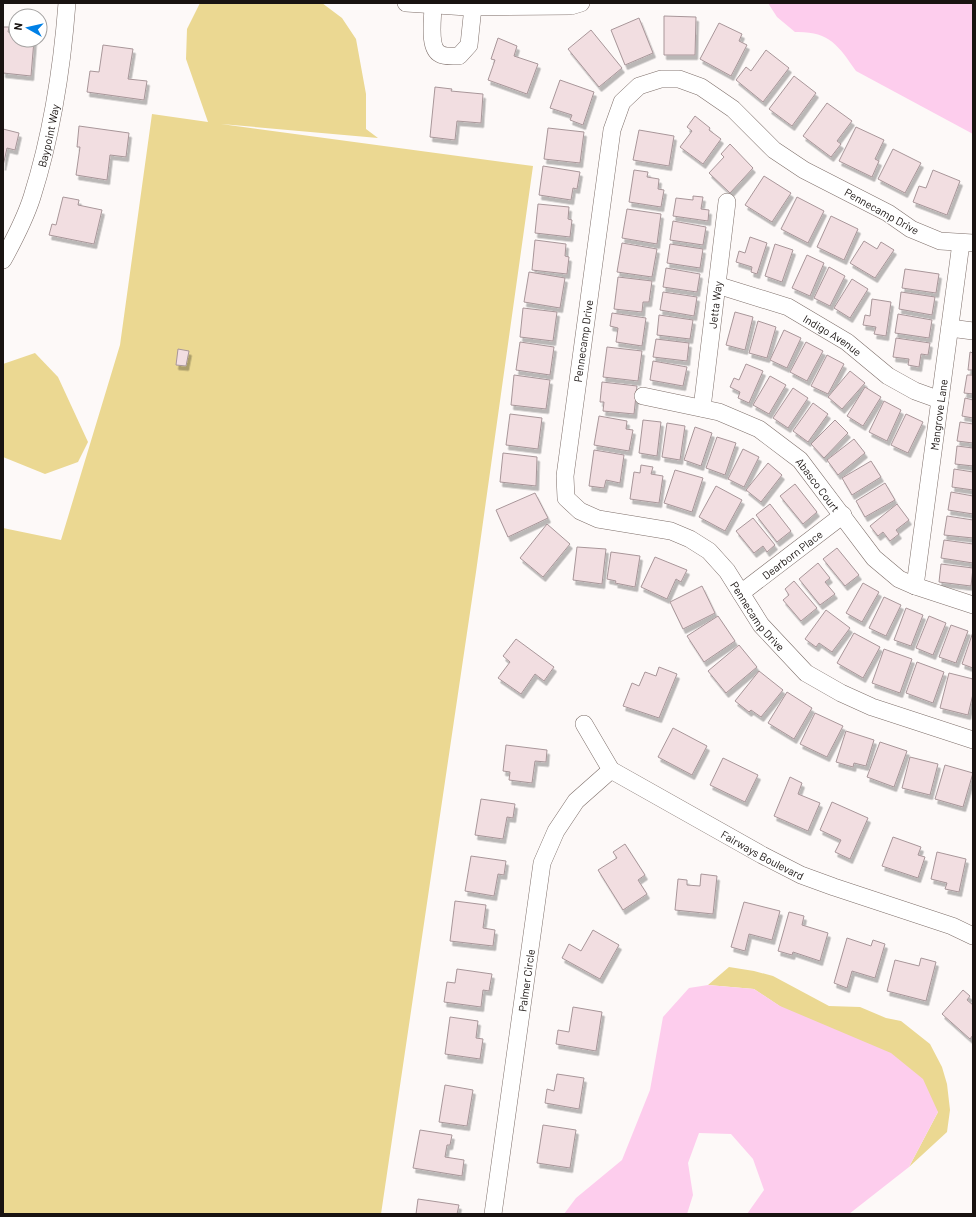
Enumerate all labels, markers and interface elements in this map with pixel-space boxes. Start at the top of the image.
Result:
north arrow [8,8,48,48]
text: N [11,22,25,31]
street label: Baypoint Way [35,103,61,168]
street label: Pennecamp Drive [843,185,922,237]
street label: Jetta Way [705,280,724,329]
street label: Pennecamp Drive [571,299,595,383]
street label: Indigo Avenue [801,311,865,358]
street label: Mangrove Lane [927,378,949,451]
street label: Abasco Court [794,455,843,514]
street label: Dearborn Place [759,527,825,581]
street label: Pennecamp Drive [729,579,788,653]
street label: Fairways Boulevard [719,827,806,882]
street label: Palmer Circle [515,948,536,1013]

